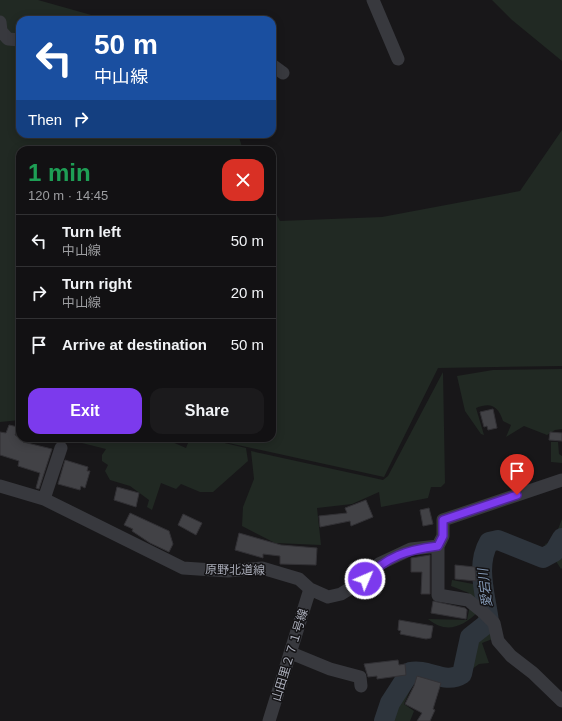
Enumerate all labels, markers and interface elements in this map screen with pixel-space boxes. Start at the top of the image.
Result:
text: 50 m [94,29,158,60]
icon: left [28,32,80,84]
text: 中山線 [94,67,148,87]
icon: right [70,108,92,130]
text: Then [28,111,62,128]
text: 1 min [28,159,91,186]
button: close [222,159,264,201]
text: 120 m · 14:45 [28,188,108,203]
text: Turn left [62,223,121,240]
icon: left [28,230,50,252]
text: 50 m [231,232,264,249]
text: 中山線 [62,243,101,258]
text: Turn right [62,275,132,292]
icon: right [28,282,50,304]
text: 20 m [231,284,264,301]
text: 中山線 [62,295,101,310]
icon: arrive [28,334,50,356]
text: Arrive at destination [62,336,207,353]
text: 50 m [231,336,264,353]
button: Exit [28,388,142,434]
button: Share [150,388,264,434]
pin [500,454,534,495]
icon: arrive [506,460,528,482]
position arrow [344,558,386,600]
street label: 原野北道線 [205,562,265,578]
water label: 愛宕川 [475,566,495,608]
street label: 山田里２７１号線 [269,607,311,703]

